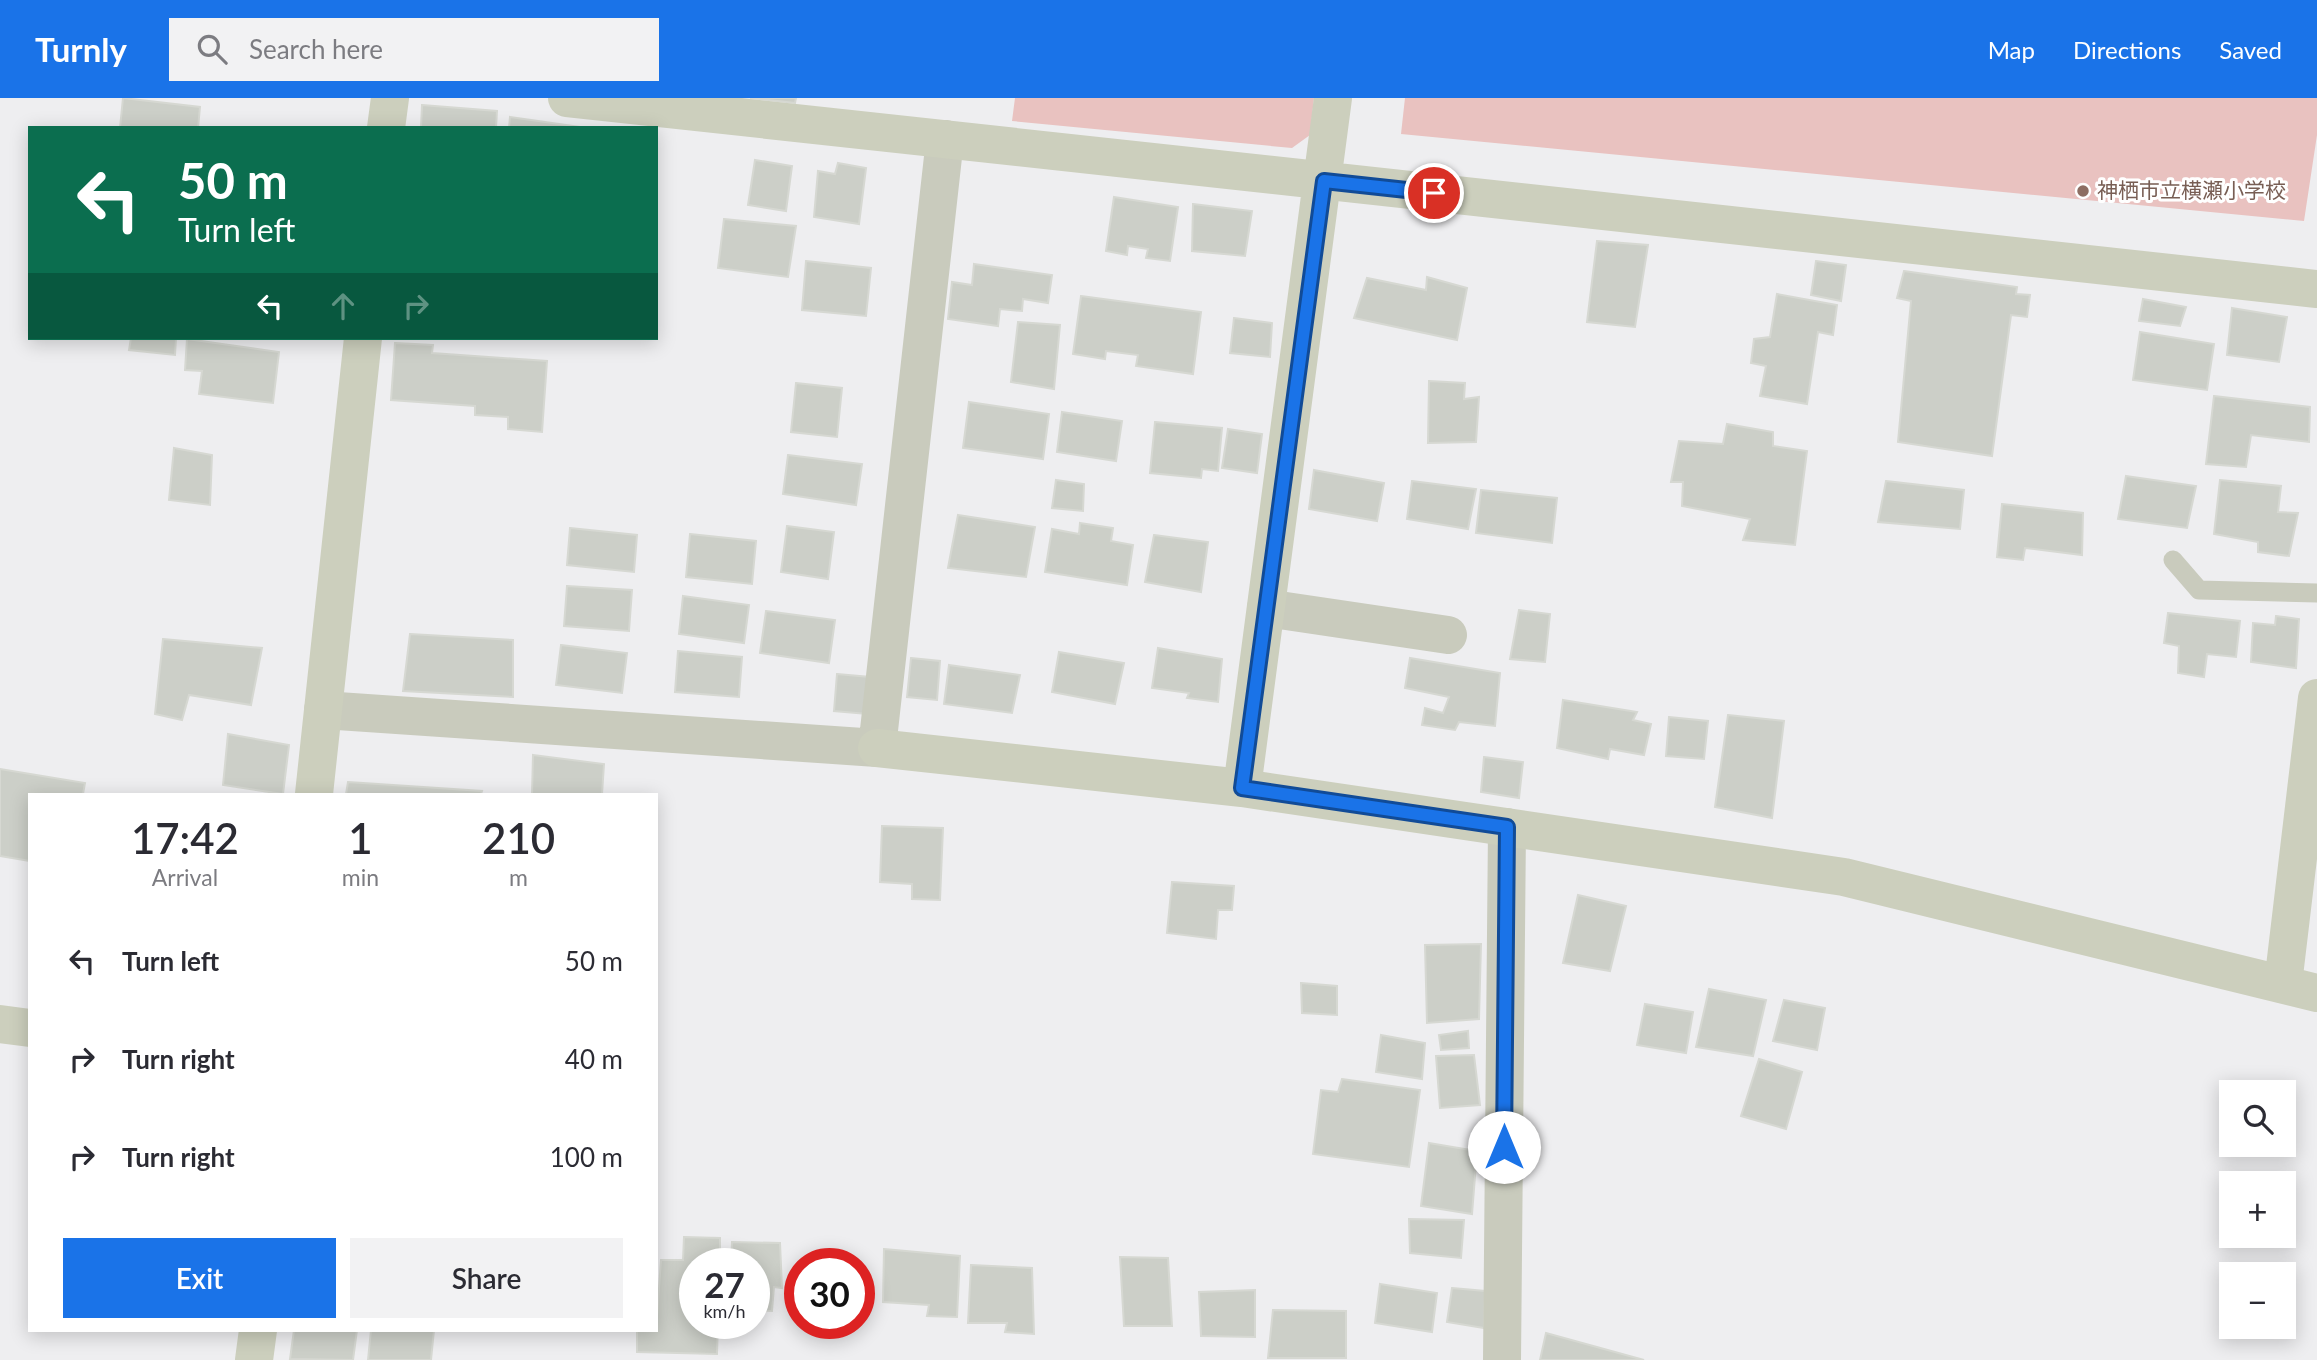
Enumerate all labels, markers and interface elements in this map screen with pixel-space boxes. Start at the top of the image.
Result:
search box [169,18,659,81]
text: Turnly [35,29,127,69]
icon: search [193,30,231,68]
text: Search here [249,33,383,65]
text: Map [1988,35,2035,64]
text: Directions [2073,35,2181,64]
text: Saved [2219,35,2282,64]
text: 50 m [178,151,288,209]
icon: left [63,154,154,245]
pin [1404,163,1464,223]
icon: arrive [1415,174,1453,212]
place label: 神栖市立横瀬小学校 [2097,177,2286,202]
marker: 神栖市立横瀬小学校 [2075,183,2091,199]
text: Turn left [178,210,295,249]
icon: left [251,287,289,325]
icon: ahead [324,287,362,325]
icon: right [397,287,435,325]
text: 17:42 [131,813,239,863]
text: 1 [348,813,373,863]
text: 210 [482,813,555,863]
text: Arrival [152,863,218,891]
text: min [342,863,379,891]
text: m [509,863,528,891]
icon: left [63,942,101,980]
text: Turn left [122,945,219,977]
text: 50 m [565,945,623,977]
icon: right [63,1040,101,1078]
text: Turn right [122,1043,235,1075]
text: 40 m [565,1043,623,1075]
map controls [2219,1080,2296,1339]
button: search [2219,1080,2296,1157]
position arrow [1467,1110,1541,1184]
icon: right [63,1138,101,1176]
text: Turn right [122,1141,235,1173]
text: 100 m [550,1141,623,1173]
button: + [2219,1171,2296,1248]
button: Exit [63,1238,336,1318]
button: Share [350,1238,623,1318]
speed limit sign: 30 [784,1248,875,1339]
button: − [2219,1262,2296,1339]
text: 27 [704,1263,745,1305]
text: km/h [703,1300,746,1322]

